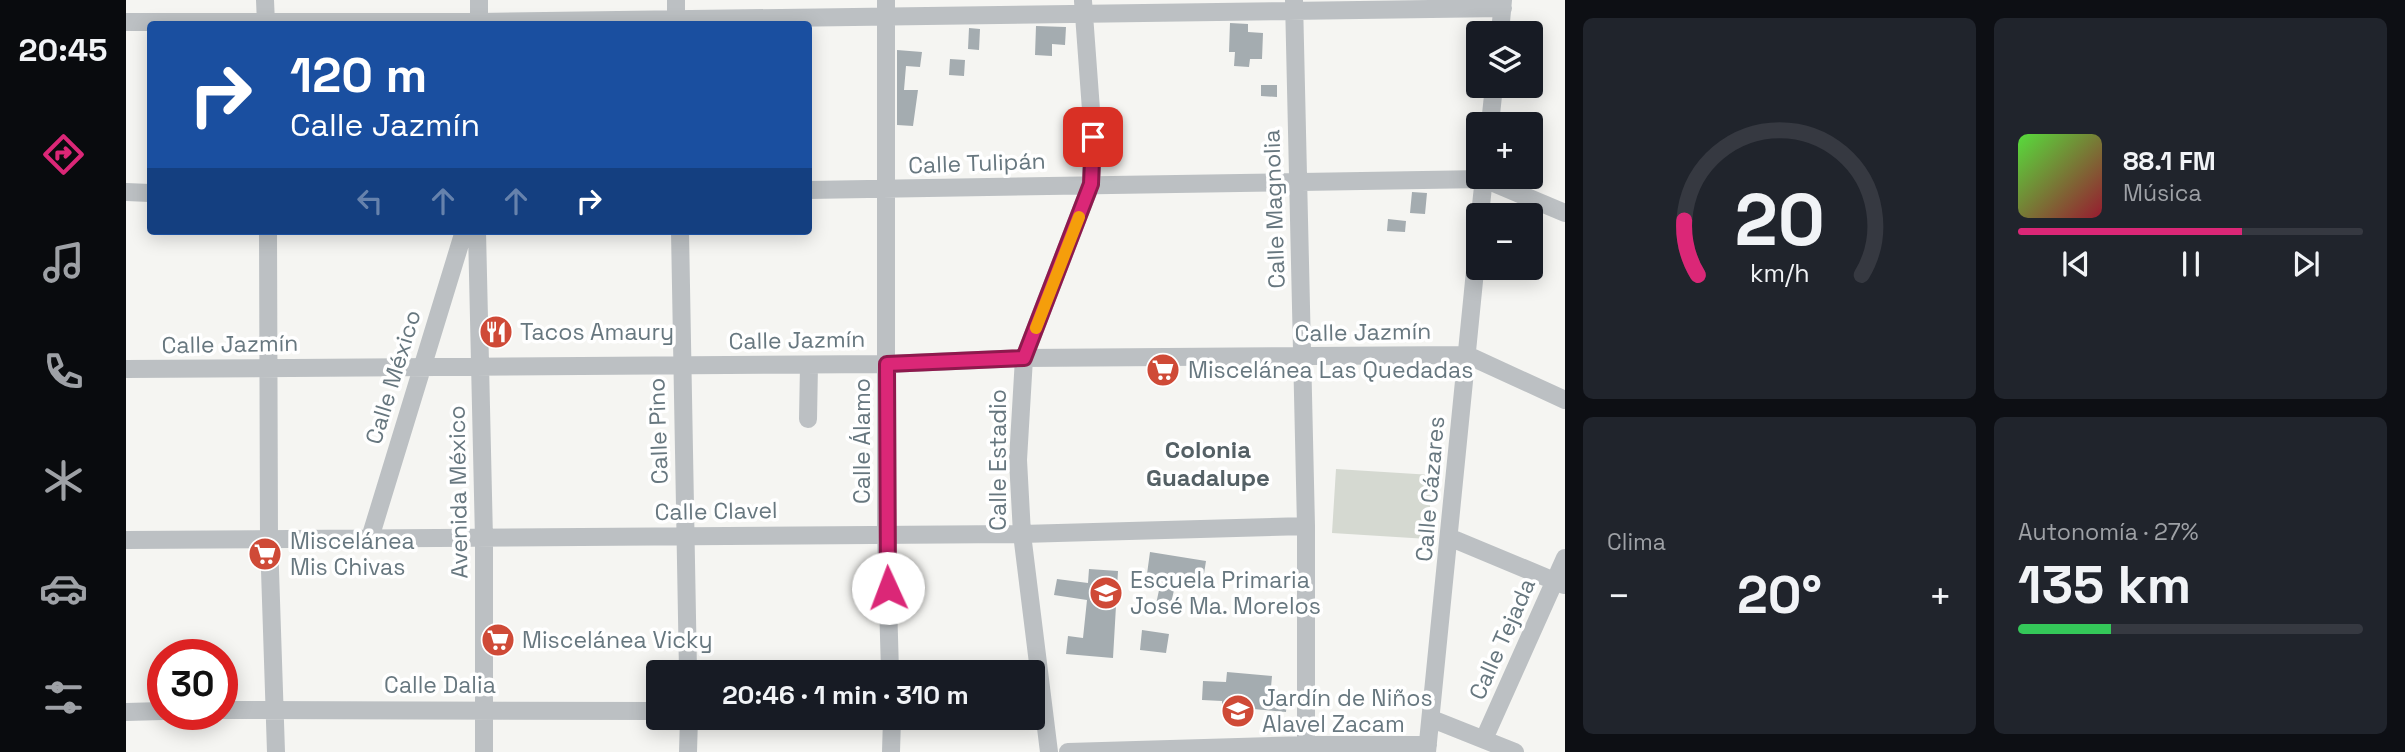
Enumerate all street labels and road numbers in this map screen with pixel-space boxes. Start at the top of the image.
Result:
street label: Calle Magnolia [1256,129,1292,289]
street label: Calle Tulipán [908,146,1046,180]
street label: Calle México [358,306,428,448]
street label: Calle Jazmín [1294,316,1432,348]
street label: Calle Jazmín [728,324,866,356]
street label: Calle Jazmín [161,328,299,360]
street label: Calle Pino [641,377,675,485]
street label: Calle Álamo [847,378,877,504]
street label: Calle Estadio [983,389,1013,531]
street label: Avenida México [441,405,475,579]
street label: Calle Cázares [1409,415,1451,563]
street label: Calle Clavel [654,495,778,527]
street label: Calle Tejada [1462,574,1542,704]
street label: Calle Dalia [384,670,496,700]

